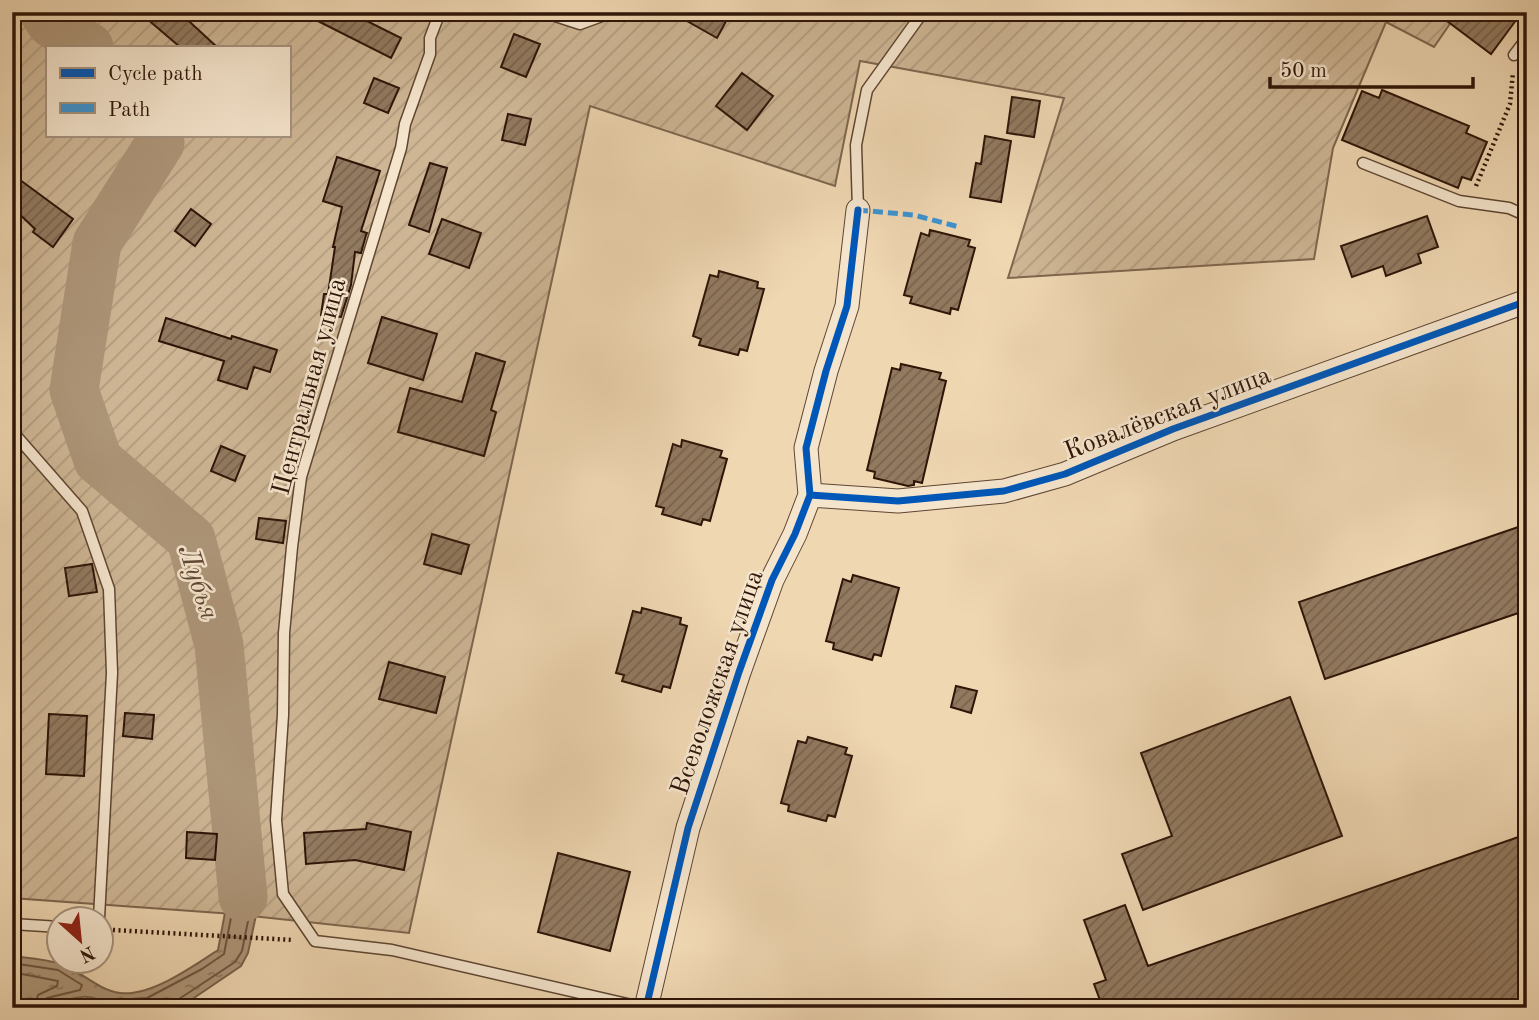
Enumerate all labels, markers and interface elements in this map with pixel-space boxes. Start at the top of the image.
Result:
legend [46,46,290,136]
scale bar [1270,46,1472,90]
text: 50 m [1280,61,1327,82]
text: Cycle path [108,64,203,85]
text: Path [108,100,151,121]
street label: Центральная улица [268,275,351,498]
street label: Ковалёвская улица [1061,362,1275,465]
water label: Лубья [172,542,222,624]
street label: Всеволожская улица [667,567,769,798]
north arrow [46,904,116,974]
text: N [75,941,97,965]

